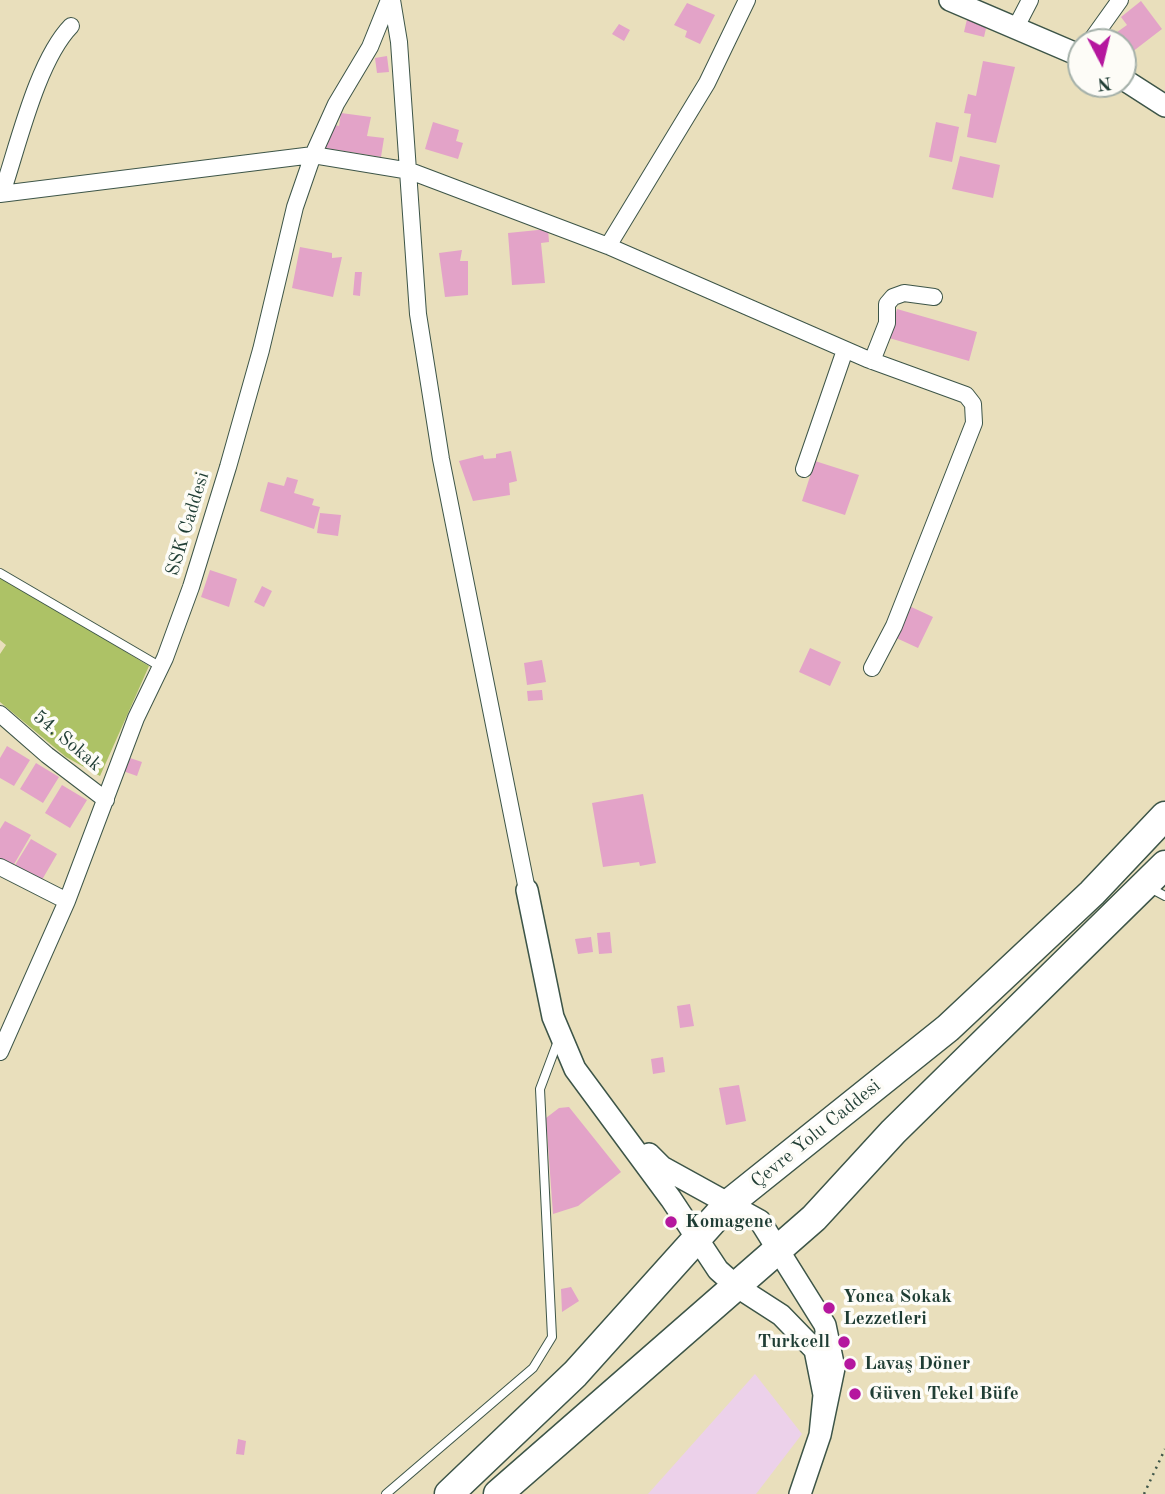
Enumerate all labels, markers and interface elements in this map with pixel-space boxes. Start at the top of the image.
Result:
north arrow [1067,28,1137,98]
text: N [1096,72,1113,93]
street label: SSK Caddesi [161,469,215,579]
street label: 54. Sokak [28,706,106,776]
street label: Çevre Yolu Caddesi [747,1075,885,1193]
place label: Komagene [685,1211,773,1233]
marker: Komagene [663,1214,679,1230]
place label: Yonca Sokak Lezzetleri [843,1286,952,1330]
marker: Yonca Sokak Lezzetleri [821,1300,837,1316]
place label: Turkcell [757,1331,830,1353]
marker: Turkcell [836,1334,852,1350]
place label: Lavaş Döner [864,1353,970,1375]
marker: Lavaş Döner [842,1356,858,1372]
place label: Güven Tekel Büfe [869,1383,1019,1405]
marker: Güven Tekel Büfe [847,1386,863,1402]

